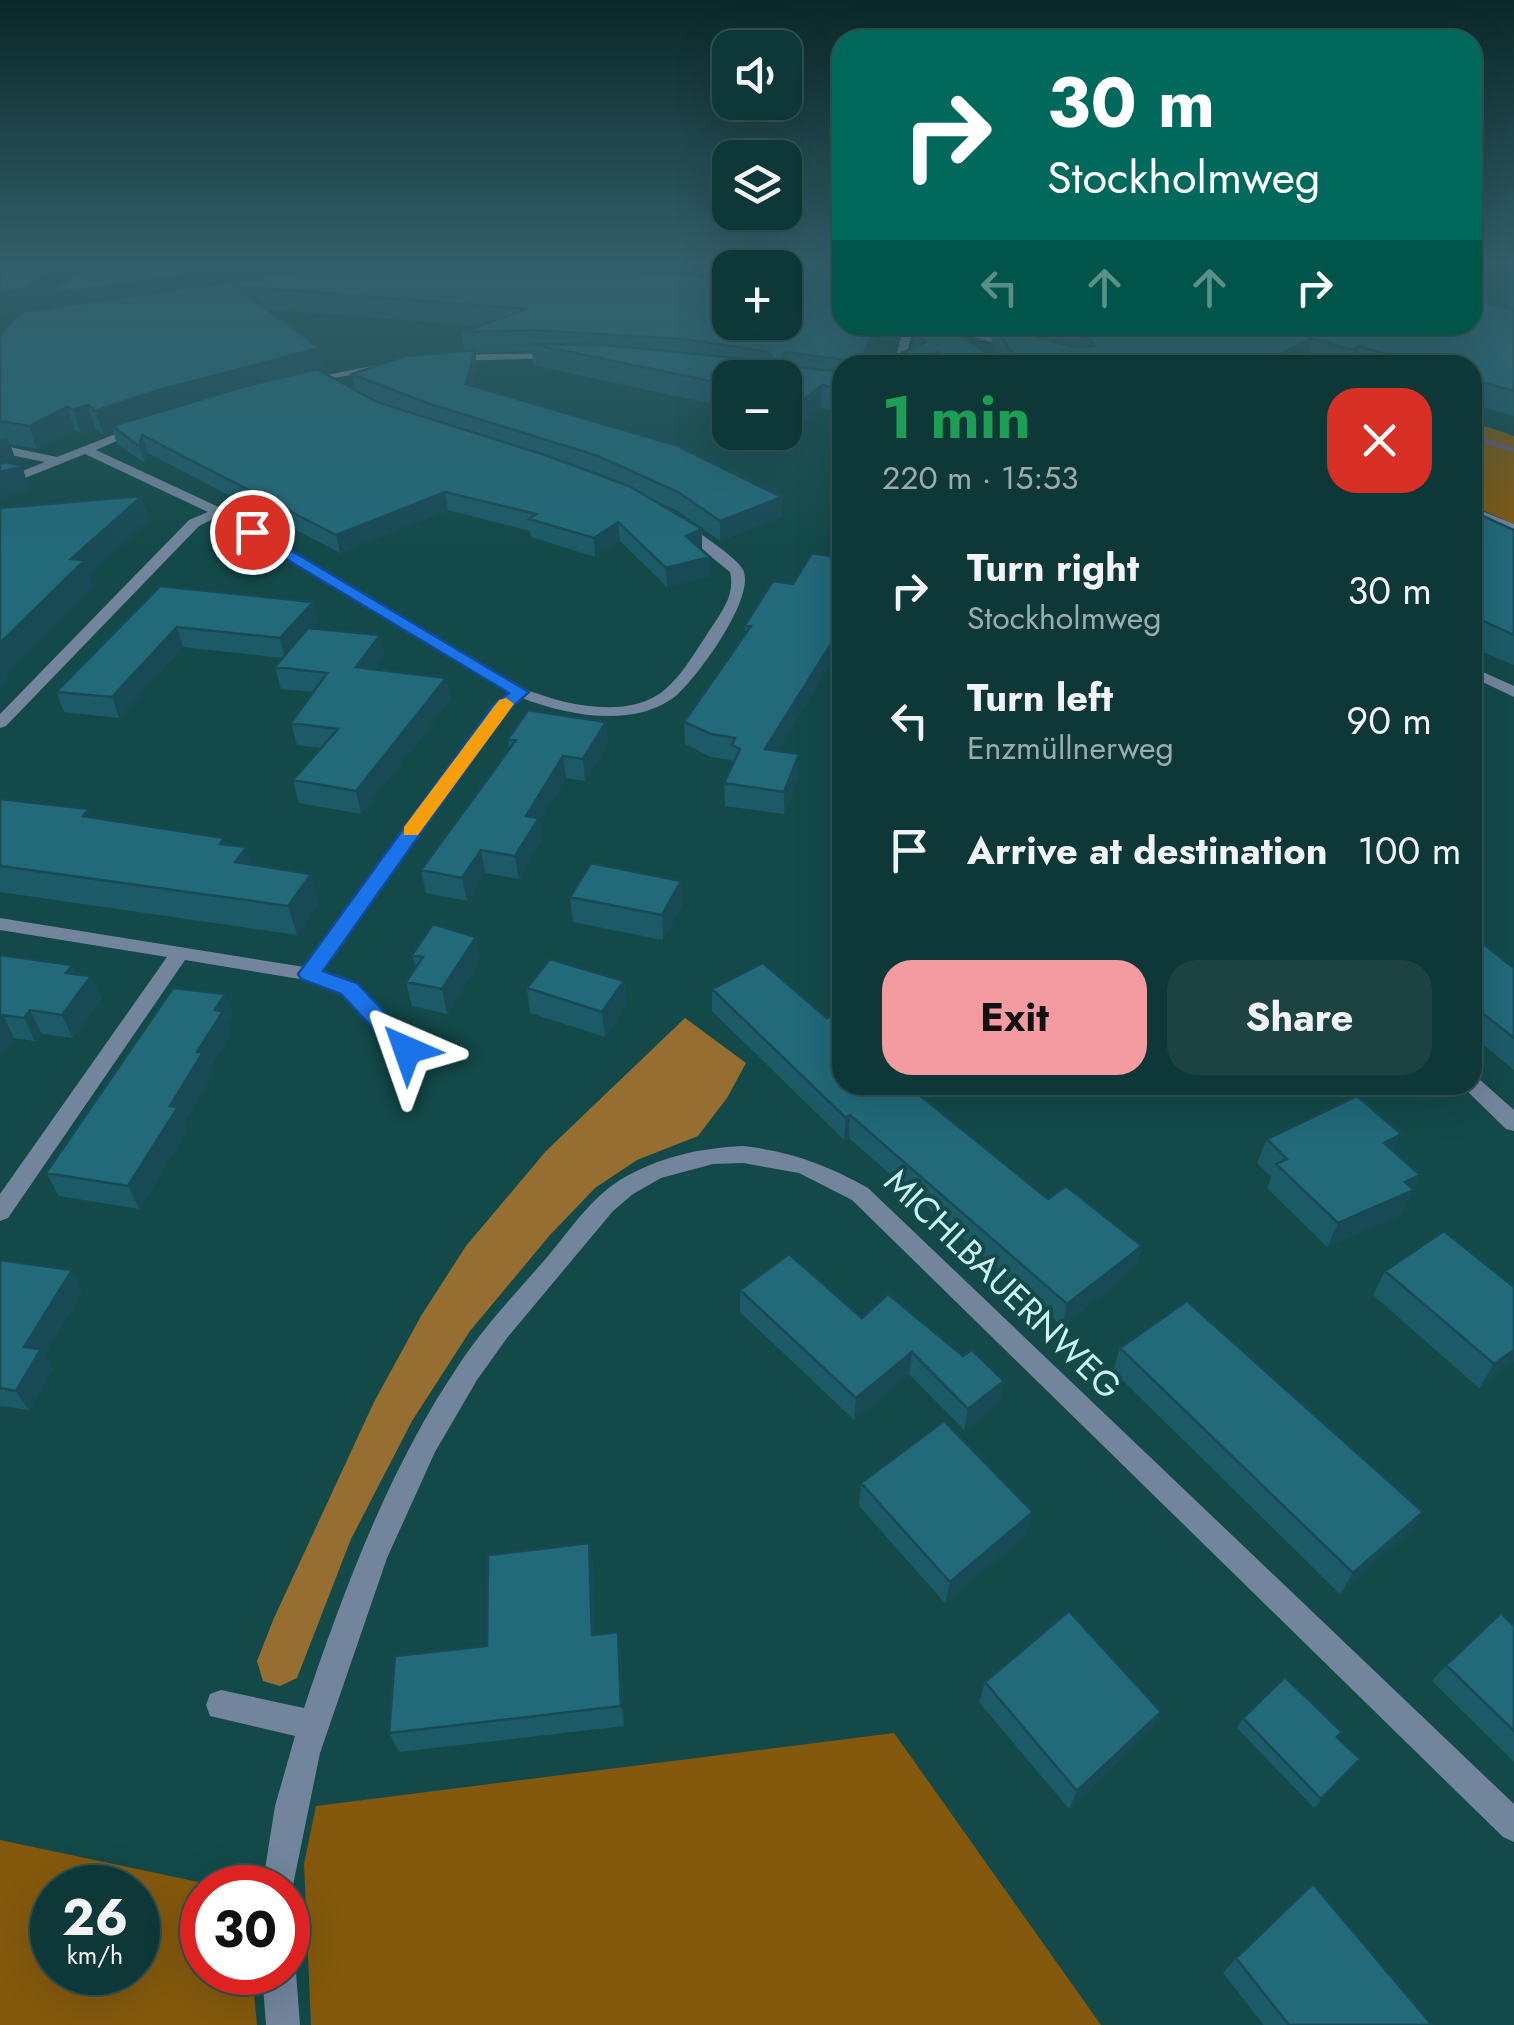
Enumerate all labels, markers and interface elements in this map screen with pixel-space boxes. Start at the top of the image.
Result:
map controls [712,30,802,450]
button: sound [712,30,802,120]
text: 30 m [1047,52,1215,153]
icon: right [882,70,1012,200]
button: layers [712,140,802,230]
text: Stockholmweg [1047,145,1321,210]
button: + [712,250,802,340]
icon: left [972,260,1027,315]
icon: ahead [1077,260,1132,315]
icon: ahead [1182,260,1237,315]
icon: right [1287,260,1342,315]
button: − [712,360,802,450]
text: 1 min [882,374,1031,461]
button: close [1327,388,1432,493]
text: 220 m · 15:53 [882,455,1079,501]
pin [210,490,295,575]
icon: arrive [225,505,280,560]
text: Turn right [967,540,1139,595]
icon: right [882,563,937,618]
text: 30 m [1347,563,1432,618]
text: Stockholmweg [967,595,1162,641]
text: Turn left [967,670,1113,725]
icon: left [882,693,937,748]
text: 90 m [1346,693,1432,748]
text: Enzmüllnerweg [967,725,1174,771]
icon: arrive [882,823,937,878]
text: Arrive at destination [967,823,1328,878]
text: 100 m [1358,823,1461,878]
button: Exit [882,960,1147,1075]
button: Share [1167,960,1432,1075]
position arrow [355,998,459,1102]
street label: MICHLBAUERNWEG [873,1157,1133,1411]
speed limit sign: 30 [180,1865,310,1995]
text: 26 [62,1881,128,1954]
text: km/h [67,1937,123,1973]

